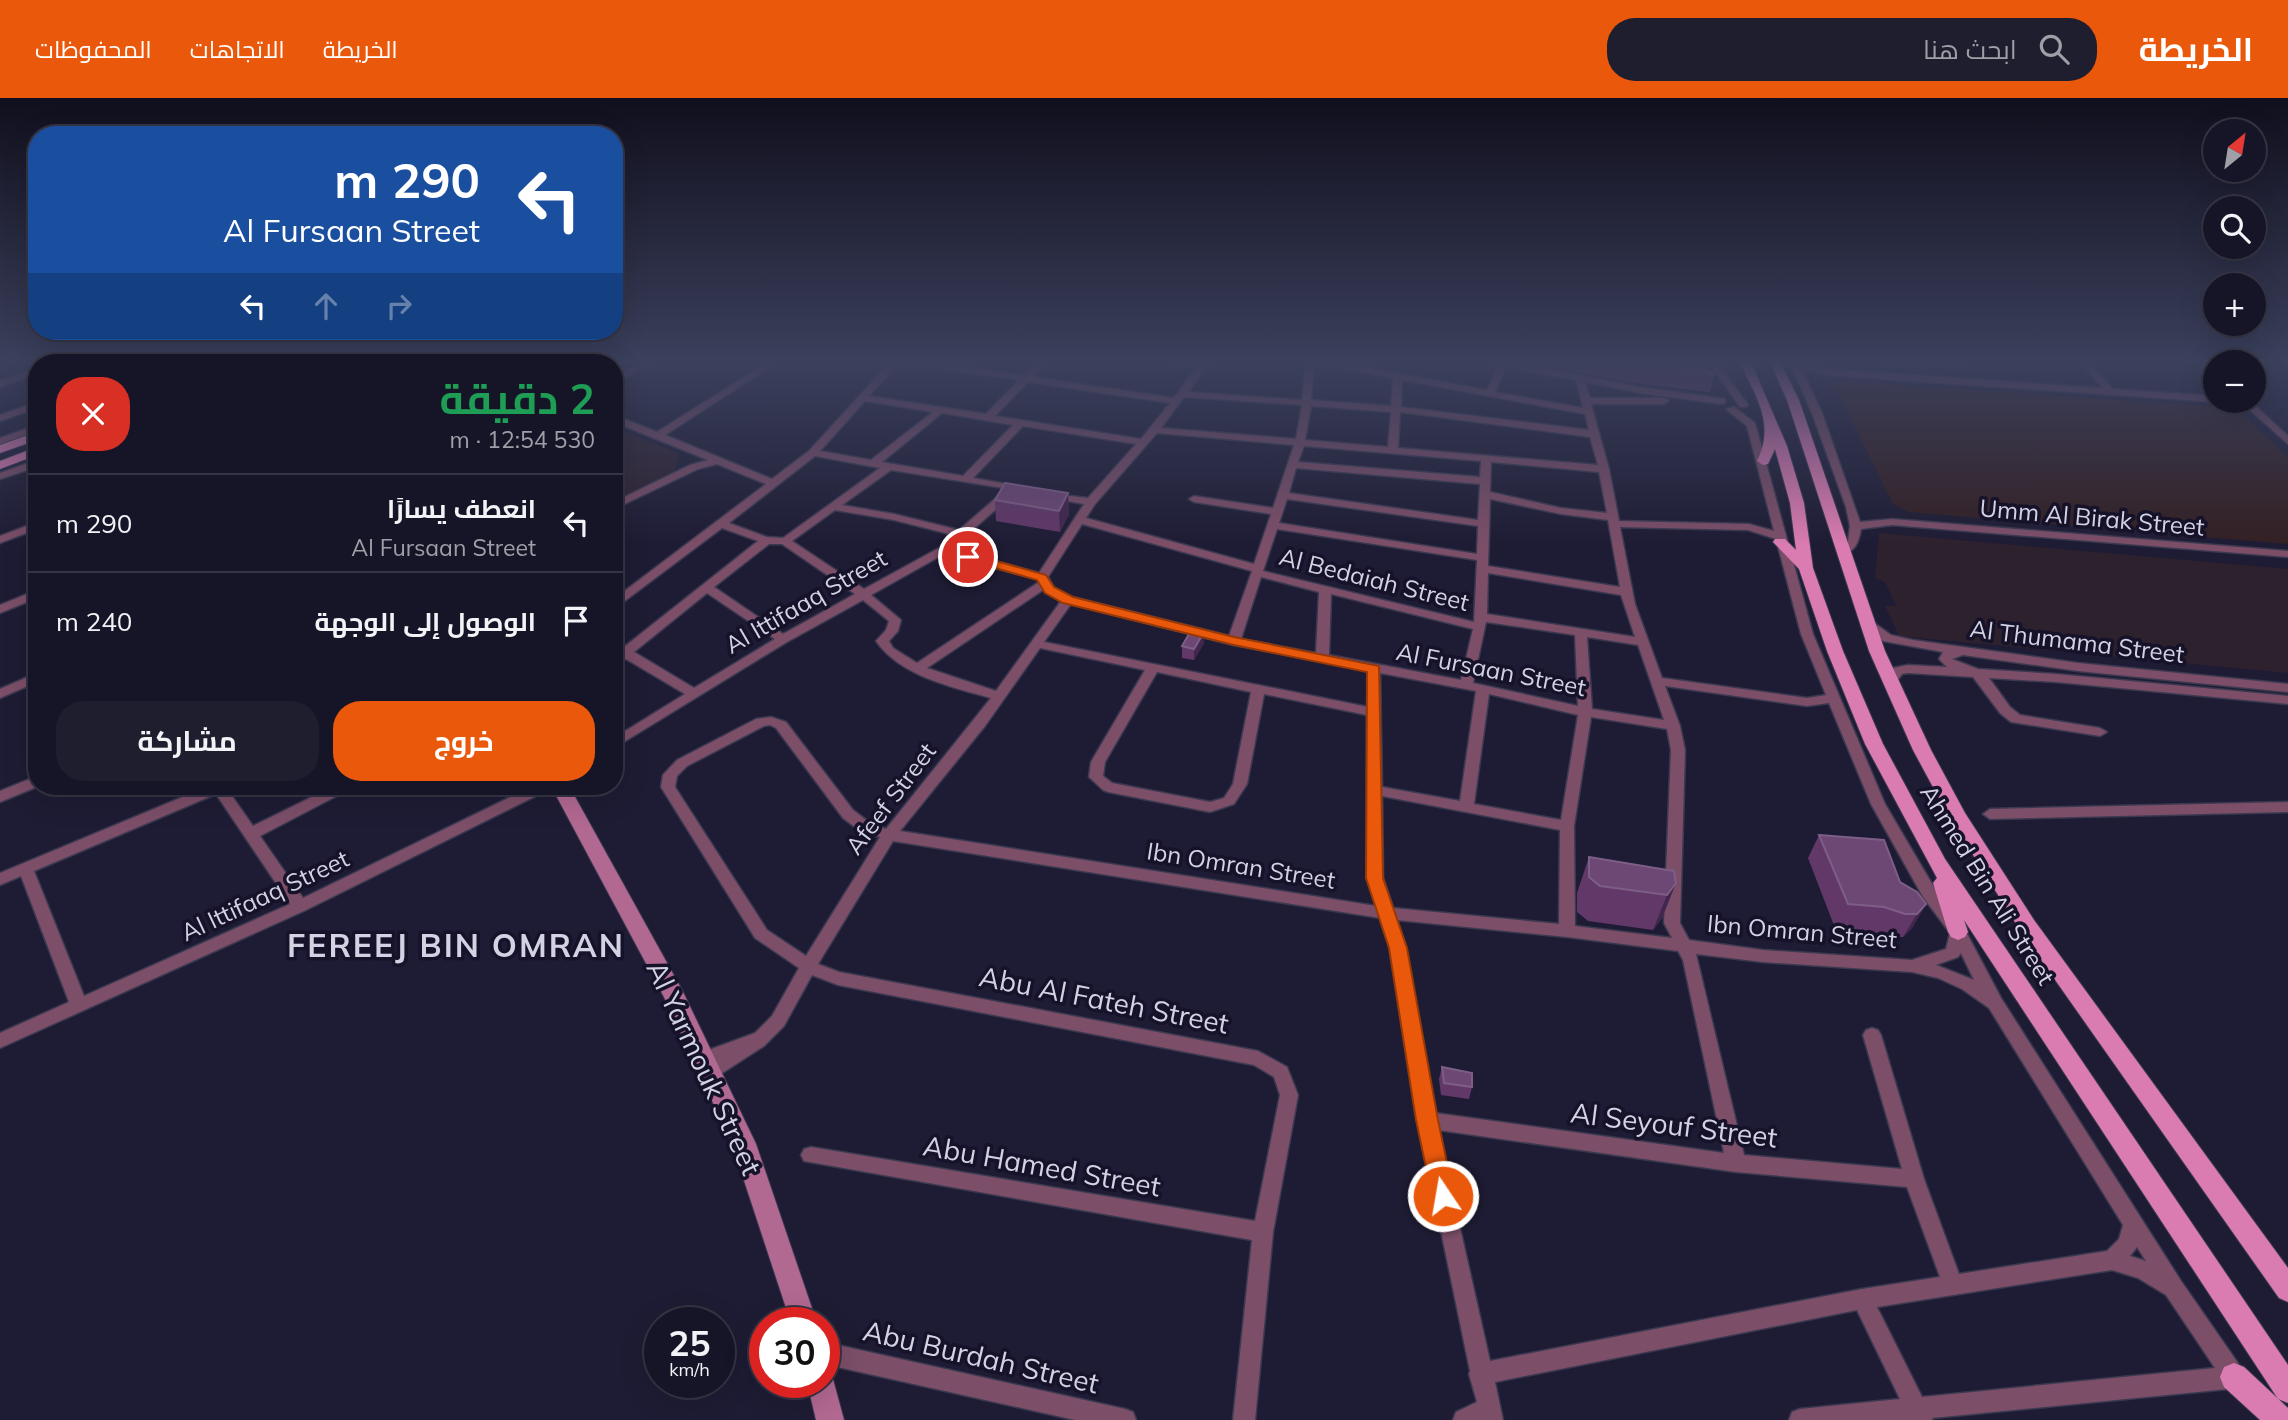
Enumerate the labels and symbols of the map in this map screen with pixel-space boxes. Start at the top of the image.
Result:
north arrow [2203,119,2266,182]
street label: Umm Al Birak Street [1978,492,2206,542]
pin [938,527,998,587]
street label: Al Bedaiah Street [1276,541,1472,617]
street label: Al Ittifaaq Street [719,543,892,660]
street label: Al Thumama Street [1968,613,2186,669]
street label: Al Fursaan Street [1394,636,1589,702]
street label: Afeef Street [838,737,942,860]
street label: Ahmed Bin Ali Street [1914,779,2062,990]
street label: Ibn Omran Street [1145,835,1337,895]
street label: Al Ittifaaq Street [176,843,353,947]
street label: Ibn Omran Street [1706,908,1898,954]
district label: FEREEJ BIN OMRAN [287,925,625,965]
street label: Al Yarmouk Street [640,955,769,1181]
street label: Abu Al Fateh Street [976,958,1232,1041]
street label: Al Seyouf Street [1569,1094,1780,1155]
street label: Abu Hamed Street [921,1127,1164,1204]
position arrow [1406,1159,1480,1233]
speed limit sign: 30 [749,1307,840,1398]
street label: Abu Burdah Street [860,1312,1103,1401]

